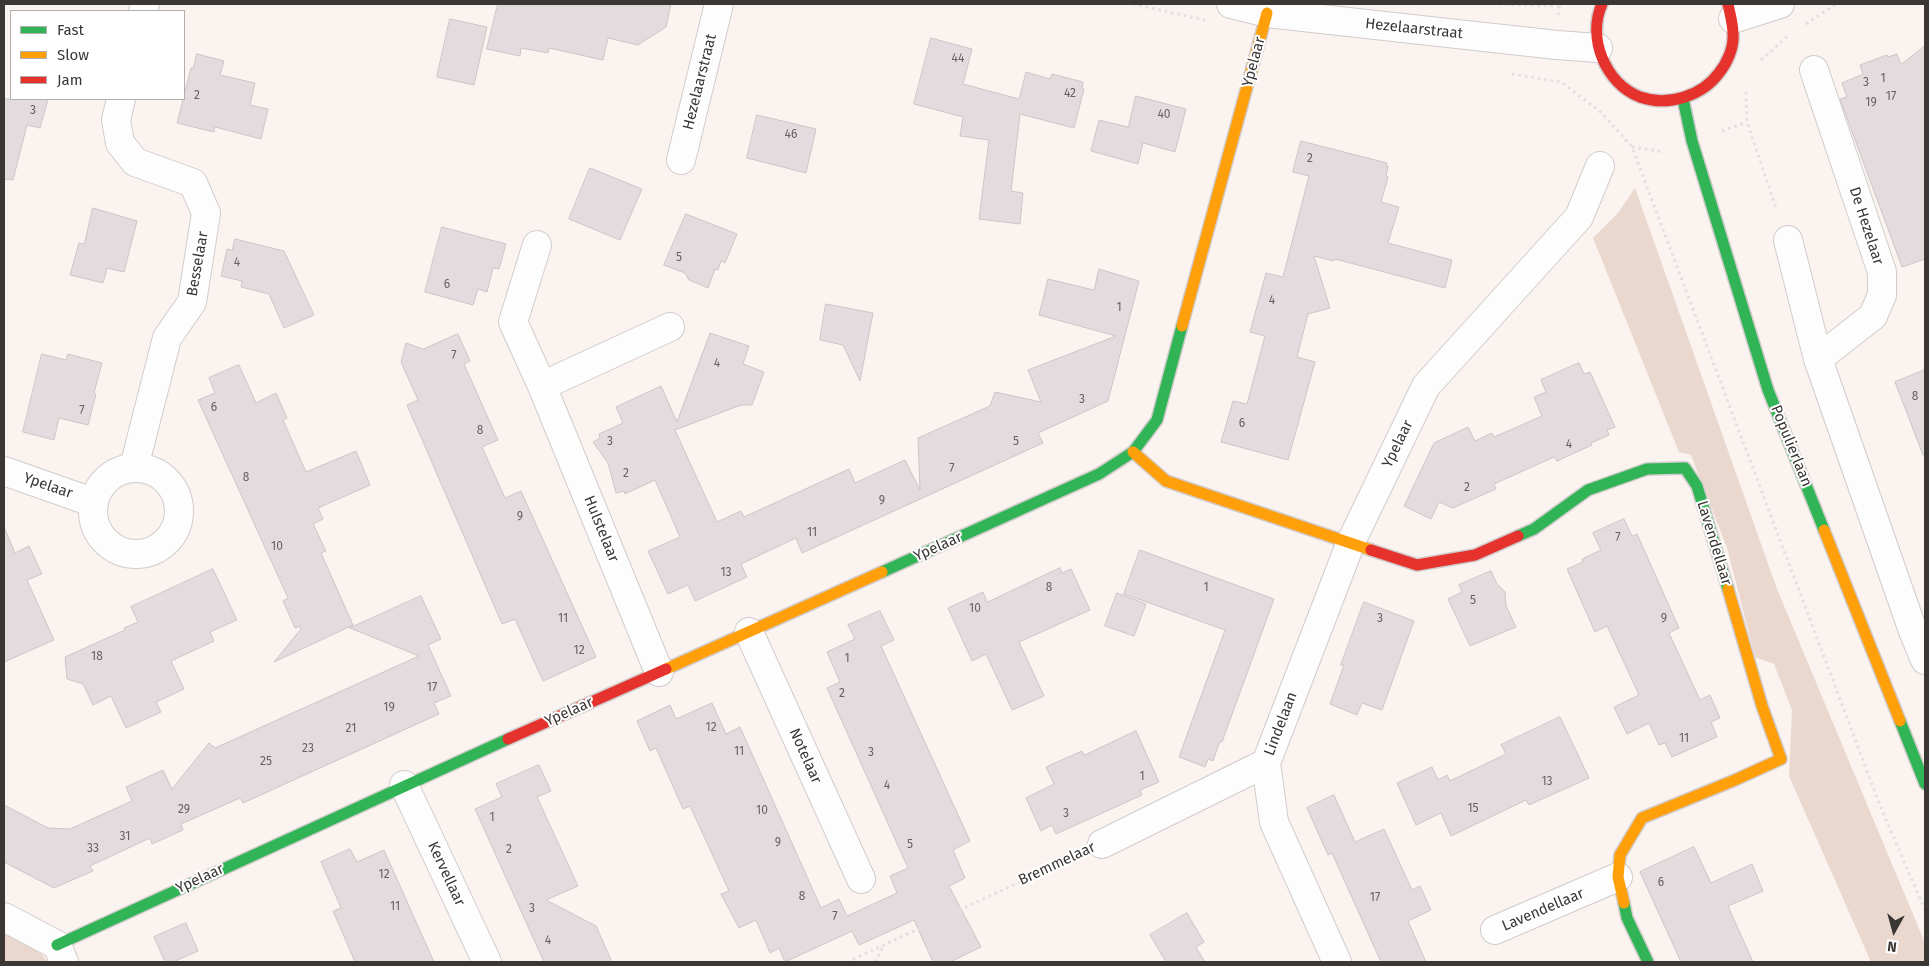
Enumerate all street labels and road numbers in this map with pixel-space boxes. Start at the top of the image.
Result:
street label: Hezelaarstraat [1364,15,1464,43]
street label: Hezelaarstraat [679,32,721,132]
street label: Ypelaar [1239,35,1269,89]
street label: De Hezelaar [1845,185,1887,267]
street label: Besselaar [183,230,213,298]
street label: Populierlaan [1766,402,1816,490]
street label: Ypelaar [1379,417,1417,471]
street label: Ypelaar [21,469,75,503]
street label: Hulstelaar [580,493,622,565]
street label: Lavendellaar [1693,499,1735,587]
street label: Ypelaar [911,528,965,566]
street label: Lindelaan [1261,690,1301,758]
street label: Ypelaar [542,693,596,731]
street label: Notelaar [785,726,825,786]
street label: Bremmelaar [1016,838,1098,890]
street label: Kervellaar [423,839,469,909]
street label: Ypelaar [173,860,227,898]
street label: Lavendellaar [1499,885,1587,935]

